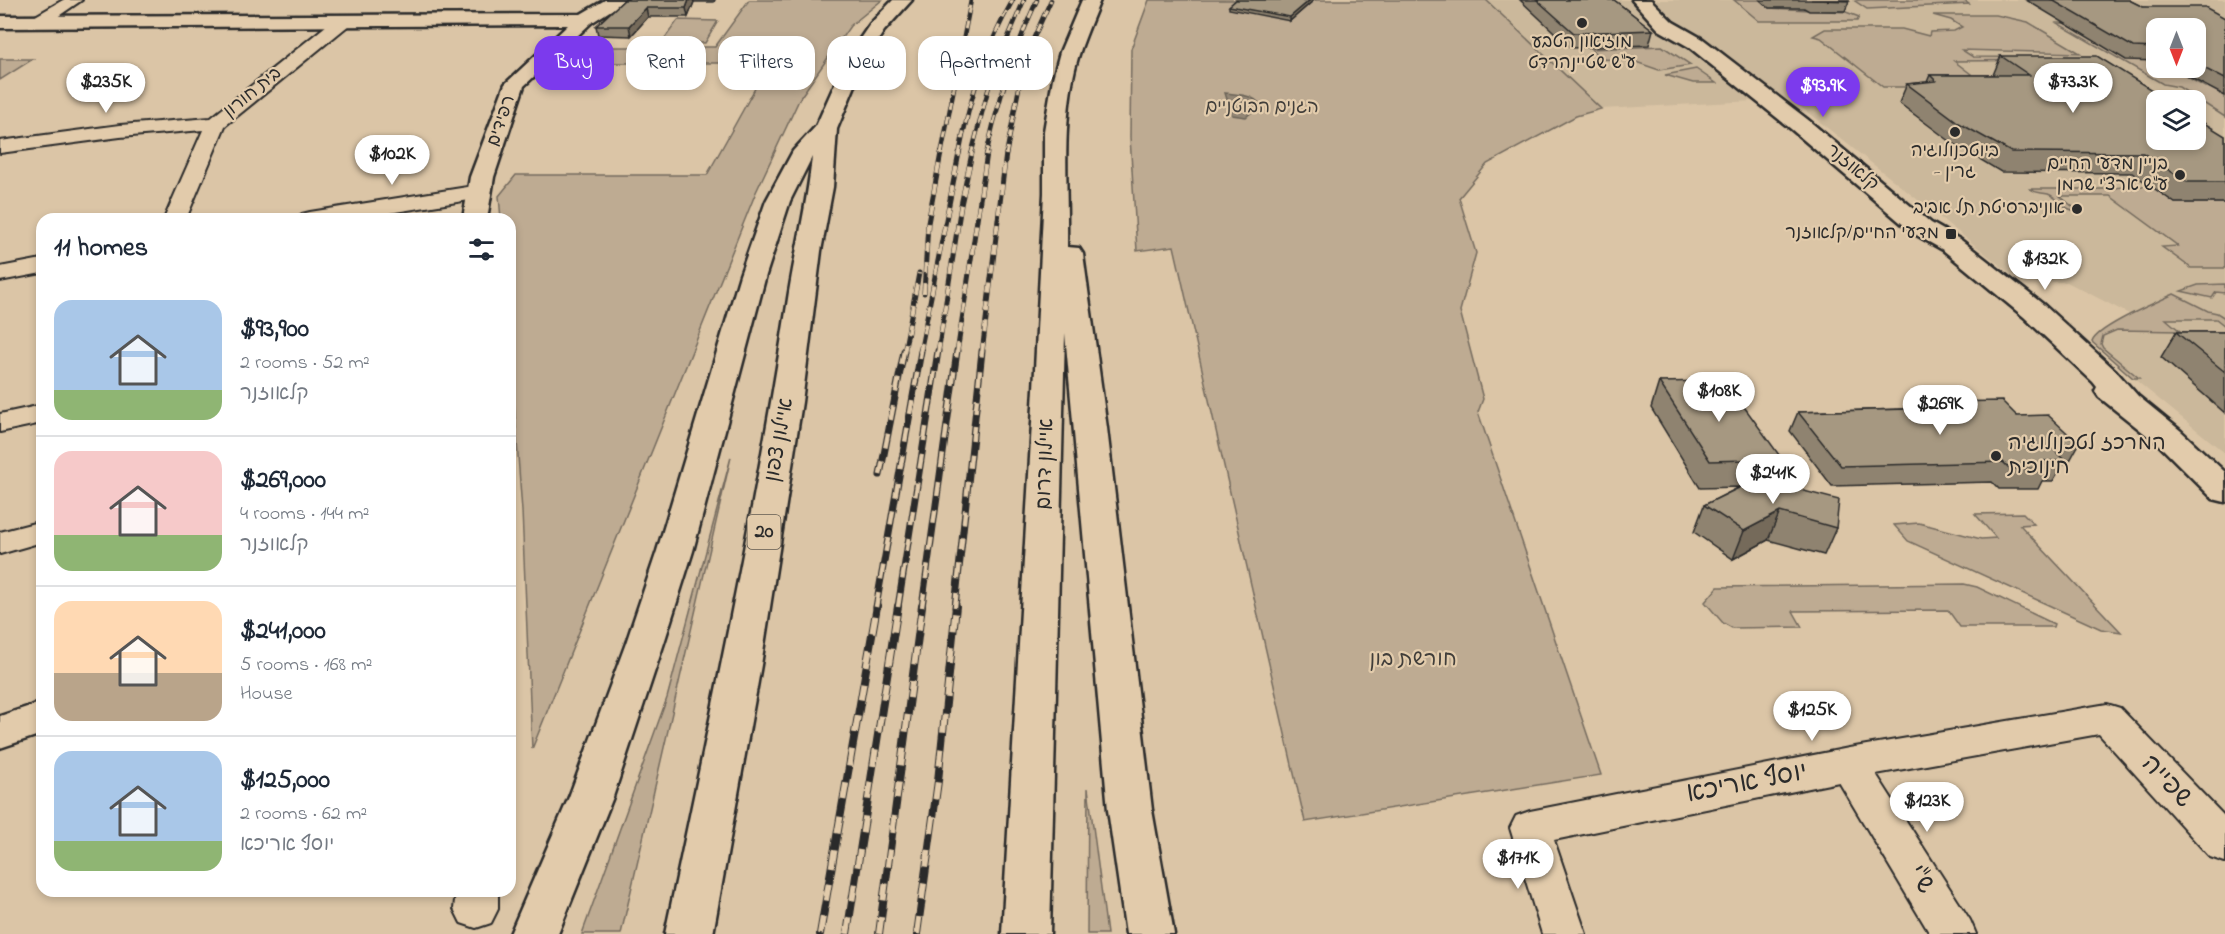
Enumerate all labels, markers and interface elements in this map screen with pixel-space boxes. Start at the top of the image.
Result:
marker: מוזיאון הטבע ע"ש שטיינהרדט [1575,16,1589,30]
north arrow [2146,18,2206,78]
map controls [2146,18,2206,150]
place label: מוזיאון הטבע ע"ש שטיינהרדט [1528,30,1636,77]
chip: Buy [534,36,614,90]
chip: Rent [626,36,706,90]
chip: Filters [718,36,815,90]
chip: New [827,36,906,90]
chip: Apartment [918,36,1053,90]
street label: בית חורון [218,61,288,125]
pin: $235K [64,63,148,114]
pin: $73.3K [2024,63,2122,114]
pin: $93.9K [1774,67,1872,118]
text: $235K [80,68,132,97]
text: $73.3K [2048,68,2098,97]
text: $93.9K [1800,72,1846,101]
button: layers [2146,90,2206,150]
street label: רפידים [481,92,523,150]
park label: הגנים הבוטניים [1205,95,1319,121]
marker: ביוטכנולוגיה - גרין [1948,125,1962,139]
pin: $102K [350,135,434,186]
street label: קלאוזנר [1820,138,1884,198]
place label: ביוטכנולוגיה - גרין [1911,139,1999,186]
text: $102K [369,140,415,169]
place label: בניין מדעי החיים ע"ש ארצ'י שרמן [2047,152,2168,199]
marker: בניין מדעי החיים ע"ש ארצ'י שרמן [2173,168,2187,182]
place label: אוניברסיטת תל אביב [1913,196,2065,222]
marker: אוניברסיטת תל אביב [2070,202,2084,216]
place label: מדעי החיים/קלאוזנר [1785,221,1939,247]
marker: מדעי החיים/קלאוזנר [1944,227,1958,241]
text: 11 homes [54,230,148,268]
icon: filters [465,233,498,266]
pin: $132K [2003,240,2087,291]
text: $132K [2022,245,2068,274]
text: $93,900 [240,311,309,349]
icon: home [102,324,174,396]
text: 2 rooms · 52 m² [240,349,370,378]
pin: $108K [1677,372,1761,423]
text: $108K [1697,377,1741,406]
text: קלאוזנר [240,380,308,409]
pin: $269K [1898,385,1982,436]
text: $269K [1917,390,1963,419]
street label: איילון צפון [758,396,802,484]
street label: איילון דרום [1029,418,1063,510]
place label: המרכז לטכנולוגיה חינוכית [2007,429,2166,483]
marker: המרכז לטכנולוגיה חינוכית [1989,449,2003,463]
pin: $241K [1731,454,1815,505]
text: $241K [1750,459,1796,488]
text: $269,000 [240,462,326,500]
icon: home [102,475,174,547]
text: 4 rooms · 144 m² [240,500,370,529]
road number: 20 [748,515,780,549]
text: קלאוזנר [240,531,308,560]
text: $241,000 [240,613,326,651]
icon: home [102,625,174,697]
park label: חורשת בון [1369,645,1457,675]
text: 5 rooms · 168 m² [240,651,373,680]
text: House [240,680,293,709]
pin: $125K [1770,691,1854,742]
text: $125K [1787,696,1837,725]
street label: שפייה [2131,747,2201,817]
street label: יוסף אריכא [1683,754,1811,814]
text: $125,000 [240,762,330,800]
icon: home [102,775,174,847]
pin: $123K [1885,782,1969,833]
text: $123K [1904,787,1950,816]
text: 2 rooms · 62 m² [240,800,367,829]
text: יוסף אריכא [240,831,334,860]
pin: $171K [1476,839,1560,890]
text: $171K [1497,844,1539,873]
street label: ש"י [1897,858,1943,902]

